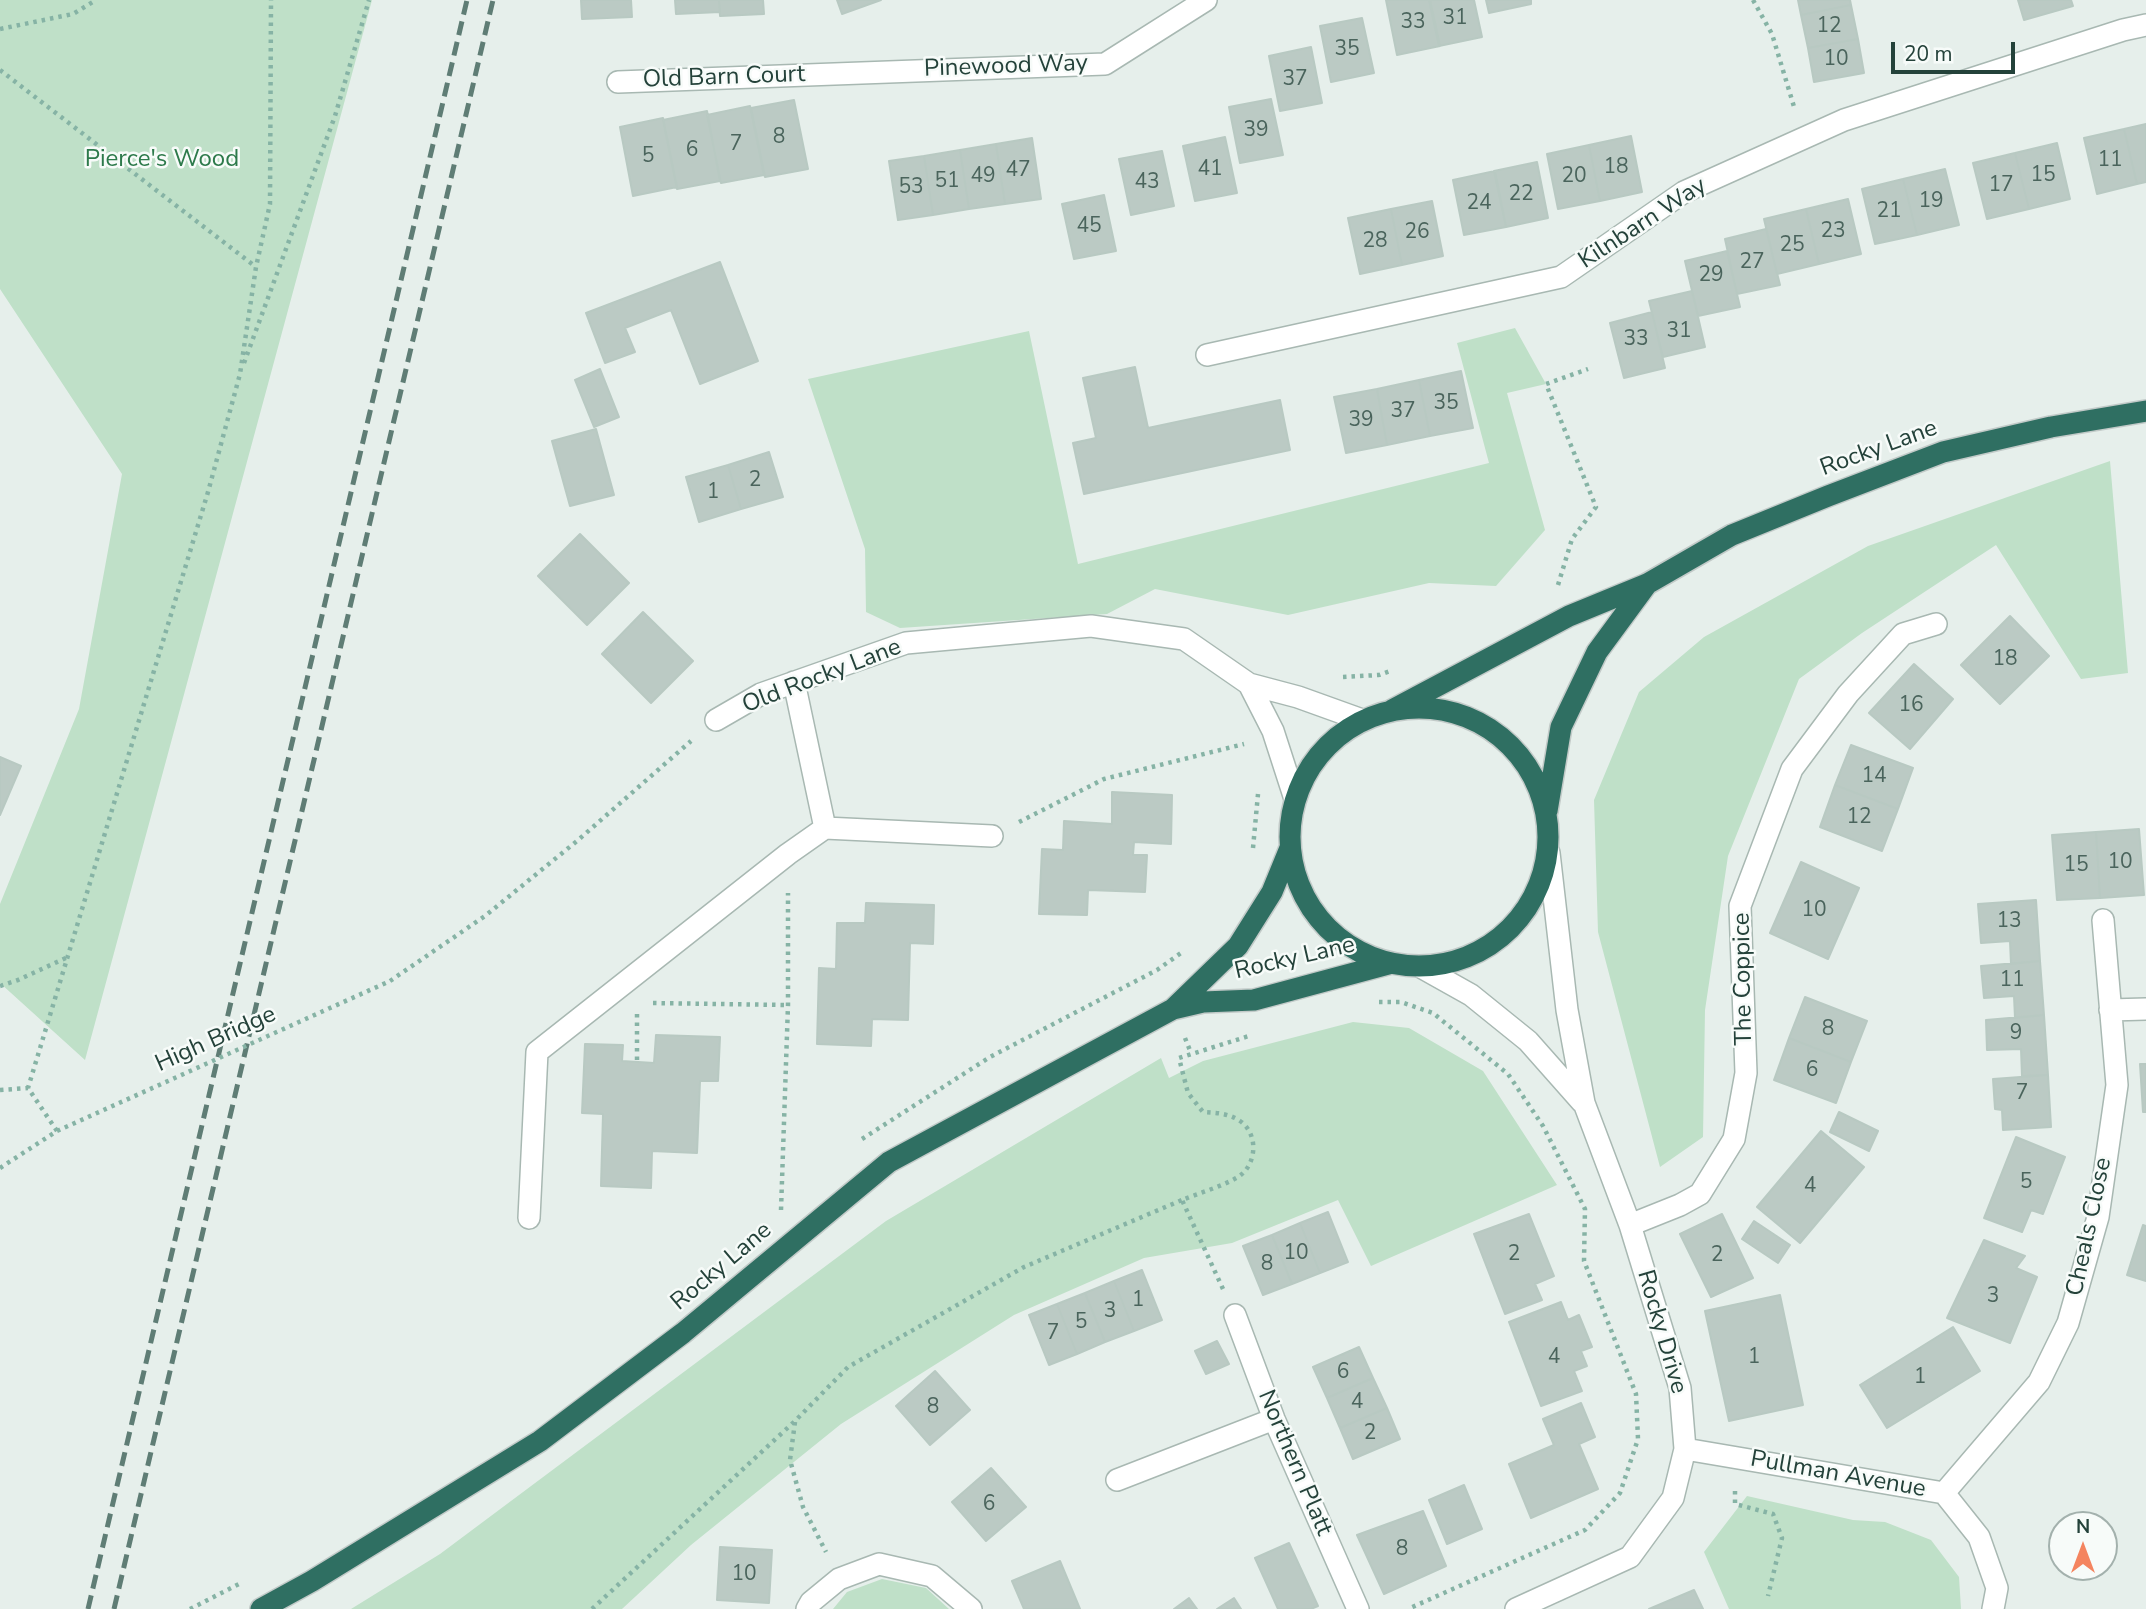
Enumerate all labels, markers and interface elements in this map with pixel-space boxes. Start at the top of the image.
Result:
house number: 31 [1442,6,1468,32]
house number: 33 [1400,10,1426,36]
house number: 12 [1816,14,1842,40]
scale bar [1894,28,2018,72]
house number: 35 [1334,37,1360,63]
text: 20 m [1904,40,1953,68]
house number: 10 [1823,47,1849,73]
street label: Pinewood Way [924,50,1088,84]
street label: Old Barn Court [642,61,806,95]
house number: 37 [1282,67,1308,93]
house number: 39 [1243,118,1269,144]
house number: 8 [773,125,785,151]
house number: 7 [730,132,742,158]
house number: 6 [686,138,698,164]
house number: 5 [642,144,654,170]
park label: Pierce's Wood [85,146,239,174]
house number: 11 [2097,148,2123,174]
house number: 18 [1603,155,1629,181]
house number: 41 [1197,157,1223,183]
house number: 47 [1005,158,1031,184]
house number: 15 [2030,163,2056,189]
house number: 49 [970,164,996,190]
house number: 20 [1561,164,1587,190]
house number: 51 [934,169,960,195]
house number: 43 [1134,170,1160,196]
street label: Kilnbarn Way [1574,172,1712,276]
house number: 17 [1988,173,2014,199]
house number: 53 [898,175,924,201]
house number: 22 [1508,182,1534,208]
house number: 19 [1918,189,1944,215]
house number: 24 [1466,191,1492,217]
house number: 21 [1876,199,1902,225]
house number: 45 [1076,214,1102,240]
house number: 23 [1820,219,1846,245]
house number: 26 [1404,220,1430,246]
house number: 28 [1362,229,1388,255]
house number: 25 [1779,233,1805,259]
house number: 27 [1739,250,1765,276]
house number: 29 [1698,263,1724,289]
house number: 31 [1666,319,1692,345]
house number: 33 [1623,327,1649,353]
house number: 35 [1433,391,1459,417]
house number: 37 [1390,399,1416,425]
house number: 39 [1348,408,1374,434]
street label: Rocky Lane [1817,415,1941,483]
house number: 2 [749,468,761,494]
house number: 1 [707,480,719,506]
street label: Old Rocky Lane [738,633,906,721]
house number: 18 [1992,647,2018,673]
house number: 16 [1898,693,1924,719]
house number: 14 [1861,764,1887,790]
house number: 12 [1846,805,1872,831]
house number: 10 [2107,850,2133,876]
house number: 15 [2063,853,2089,879]
house number: 10 [1801,898,1827,924]
house number: 13 [1996,909,2022,935]
street label: The Coppice [1728,912,1760,1046]
street label: Rocky Lane [1232,931,1358,987]
house number: 11 [1999,968,2025,994]
street label: High Bridge [151,1001,281,1079]
house number: 8 [1822,1017,1834,1043]
house number: 9 [2010,1021,2022,1047]
house number: 6 [1806,1058,1818,1084]
house number: 7 [2016,1081,2028,1107]
street label: Cheals Close [2061,1155,2119,1299]
house number: 5 [2020,1170,2032,1196]
house number: 4 [1804,1174,1816,1200]
street label: Rocky Lane [666,1217,778,1317]
house number: 10 [1283,1241,1309,1267]
house number: 2 [1508,1242,1520,1268]
house number: 2 [1711,1243,1723,1269]
house number: 8 [1261,1252,1273,1278]
street label: Rocky Drive [1630,1267,1692,1397]
house number: 3 [1987,1284,1999,1310]
house number: 1 [1132,1288,1144,1314]
house number: 3 [1104,1299,1116,1325]
house number: 5 [1075,1310,1087,1336]
house number: 7 [1047,1321,1059,1347]
house number: 4 [1548,1345,1560,1371]
house number: 1 [1748,1345,1760,1371]
house number: 6 [1337,1360,1349,1386]
house number: 1 [1914,1365,1926,1391]
street label: Northern Platt [1250,1386,1338,1540]
house number: 4 [1351,1390,1363,1416]
house number: 8 [927,1395,939,1421]
house number: 2 [1364,1421,1376,1447]
street label: Pullman Avenue [1748,1445,1928,1505]
house number: 6 [983,1492,995,1518]
north arrow [2048,1511,2118,1581]
text: N [2076,1514,2090,1540]
house number: 8 [1396,1537,1408,1563]
house number: 10 [731,1562,757,1588]

